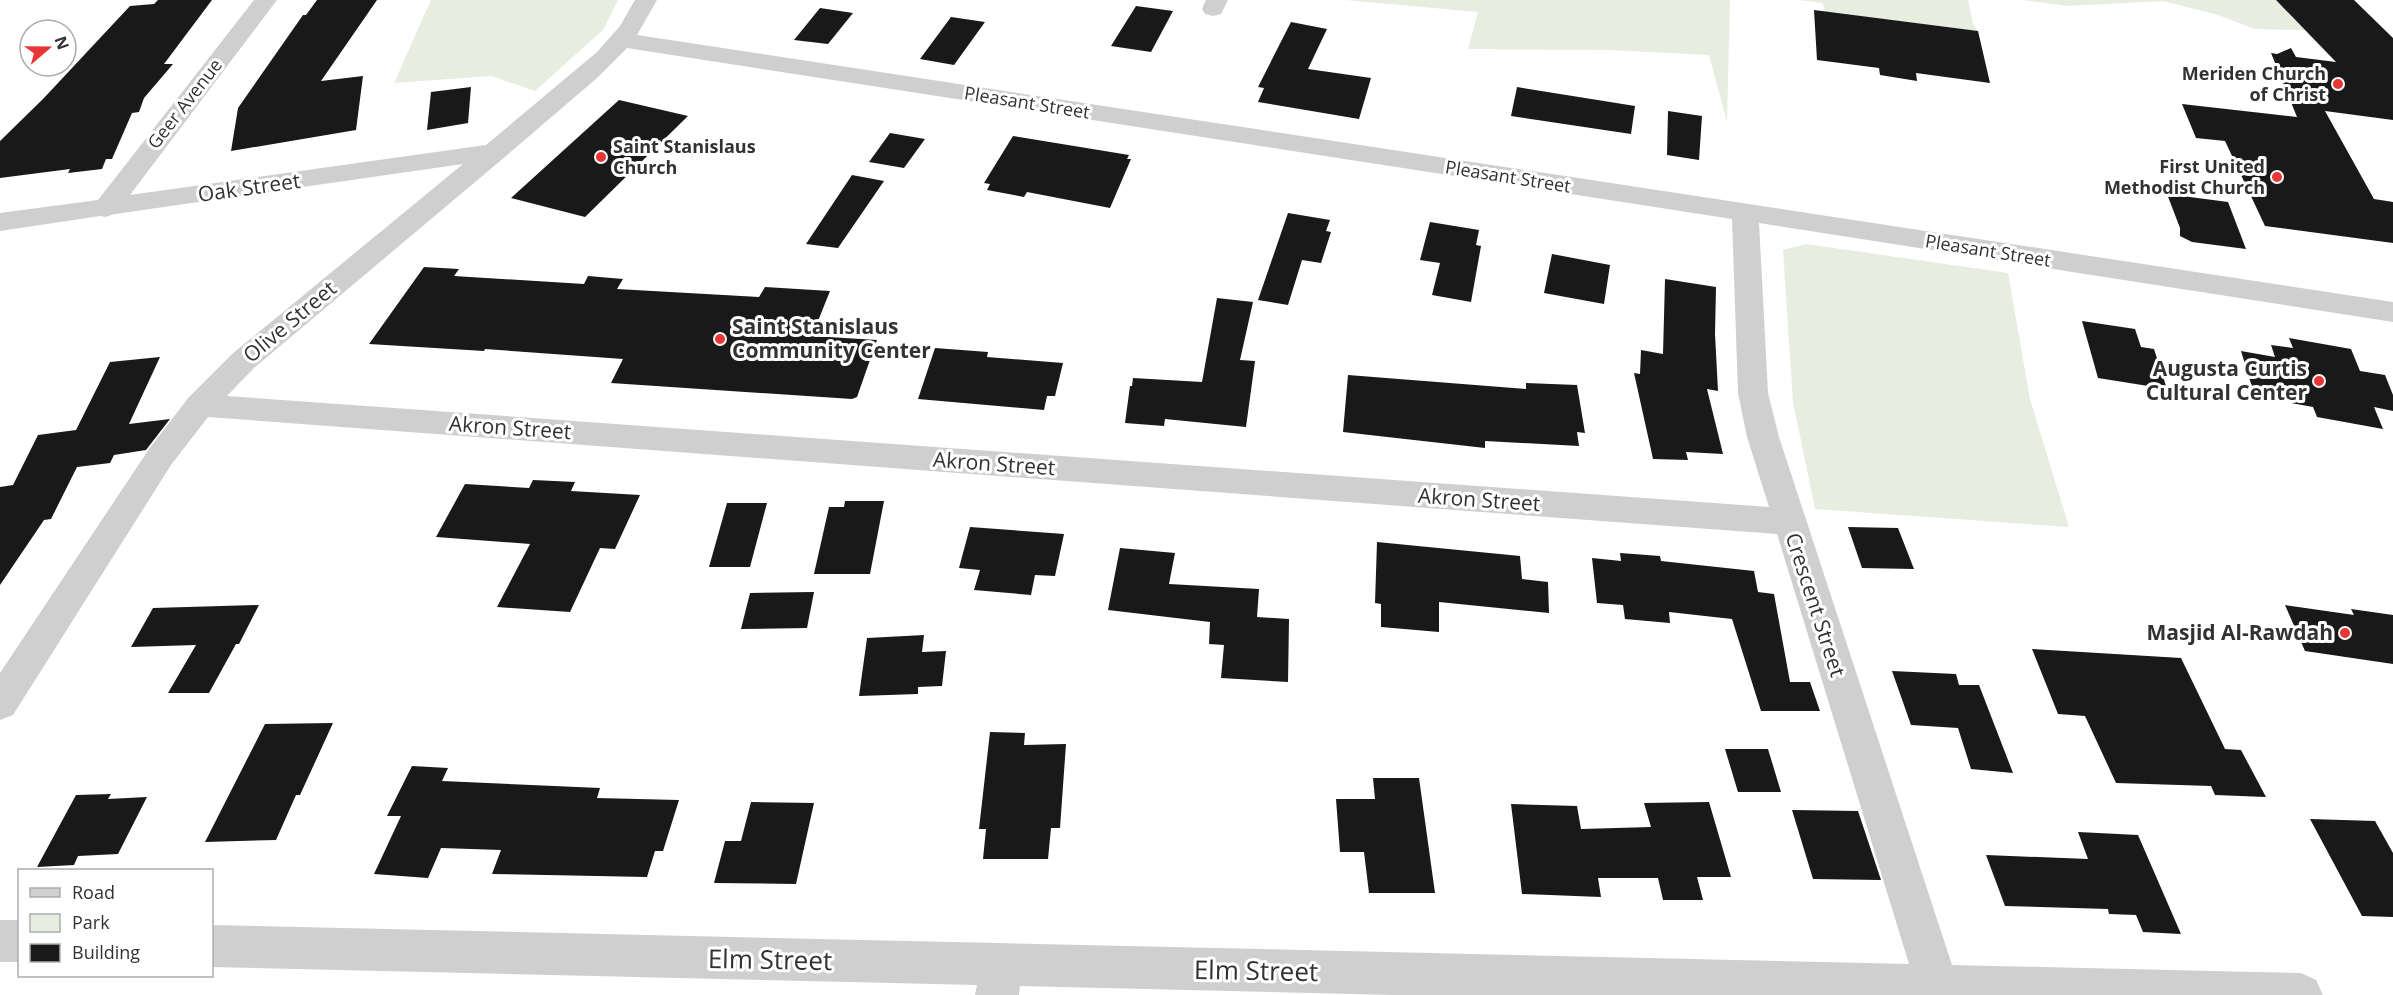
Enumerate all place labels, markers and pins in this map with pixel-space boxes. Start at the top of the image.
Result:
place label: Meriden Church of Christ [2182,61,2326,106]
marker: Meriden Church of Christ [2331,77,2345,91]
place label: Saint Stanislaus Church [613,134,756,179]
marker: Saint Stanislaus Church [594,150,608,164]
place label: First United Methodist Church [2104,154,2265,199]
marker: First United Methodist Church [2270,170,2284,184]
place label: Saint Stanislaus Community Center [732,312,931,364]
marker: Saint Stanislaus Community Center [713,332,727,346]
place label: Augusta Curtis Cultural Center [2146,354,2307,406]
marker: Augusta Curtis Cultural Center [2312,374,2326,388]
place label: Masjid Al-Rawdah [2147,618,2333,646]
marker: Masjid Al-Rawdah [2338,626,2352,640]

